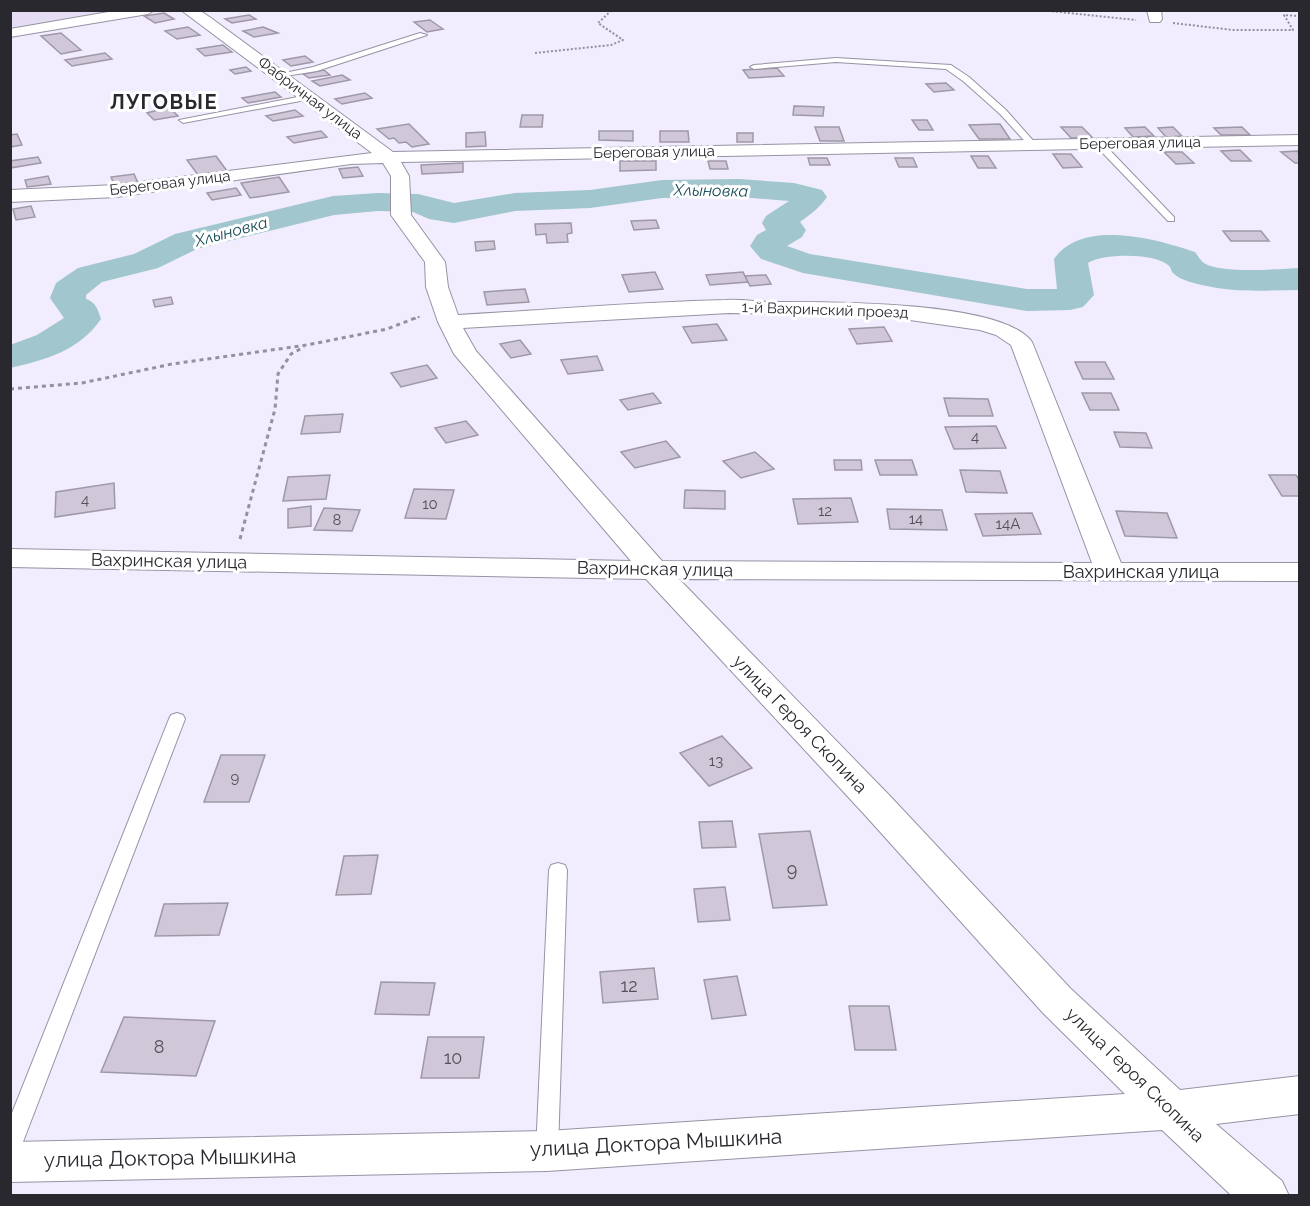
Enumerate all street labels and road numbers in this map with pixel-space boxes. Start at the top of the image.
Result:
street label: Фабричная улица [254,53,366,143]
street label: Береговая улица [1079,133,1201,153]
street label: Береговая улица [593,142,715,162]
street label: Береговая улица [109,167,231,199]
street label: 1-й Вахринский проезд [741,298,909,322]
street label: Вахринская улица [91,549,247,572]
street label: Вахринская улица [577,557,733,580]
street label: Вахринская улица [1063,561,1219,582]
street label: улица Героя Скопина [729,650,872,797]
street label: улица Героя Скопина [1062,1003,1209,1146]
street label: улица Доктора Мышкина [529,1123,783,1162]
street label: улица Доктора Мышкина [43,1143,297,1172]

